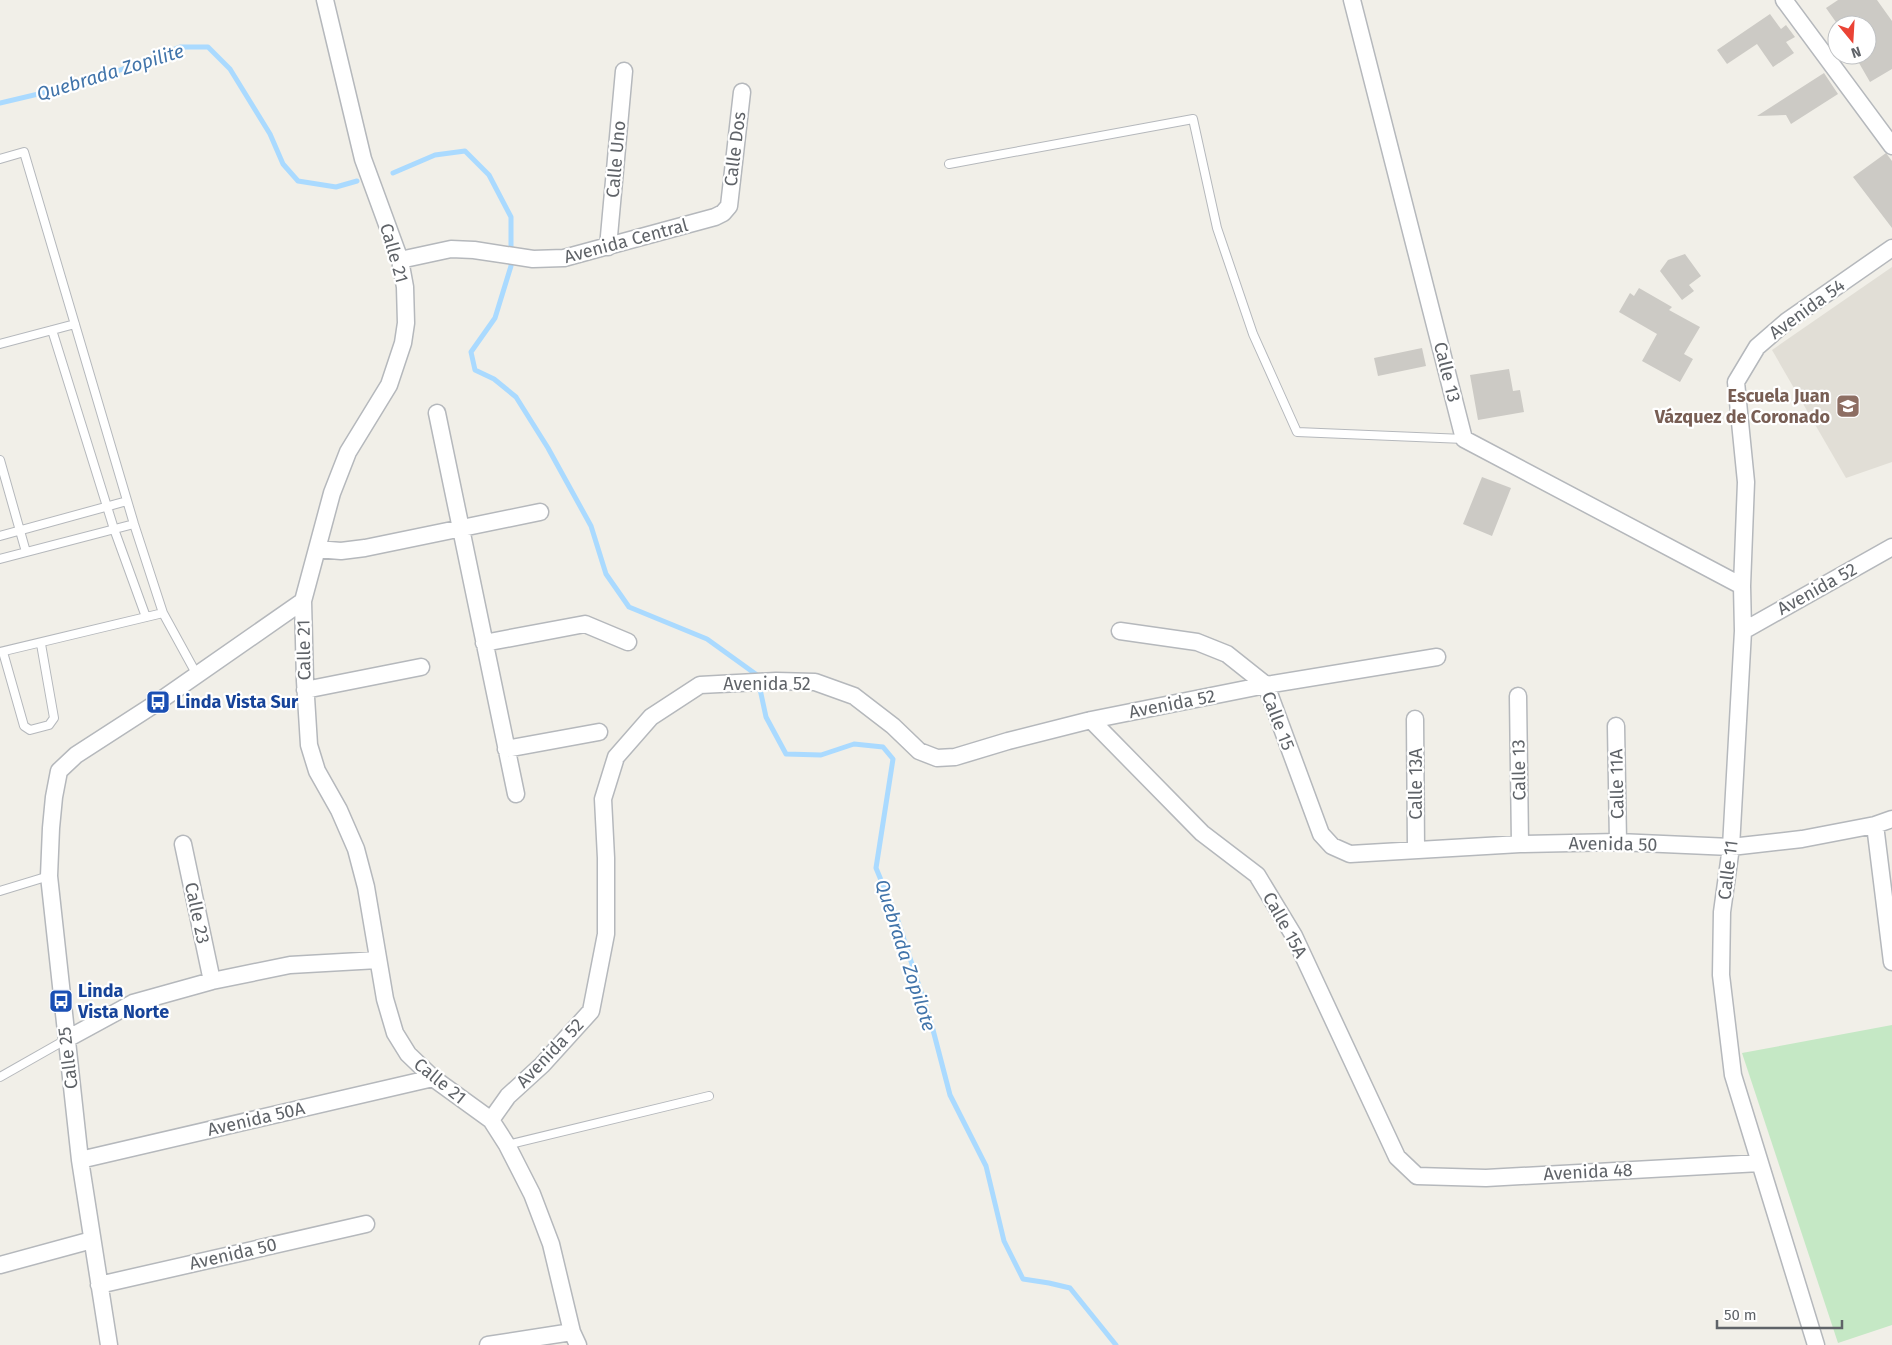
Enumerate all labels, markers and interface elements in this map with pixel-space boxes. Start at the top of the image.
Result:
north arrow [1827,15,1877,65]
water label: Quebrada Zopilite [34,39,187,106]
text: N [1849,42,1863,61]
street label: Calle Dos [720,110,750,188]
street label: Calle Uno [602,119,630,199]
street label: Avenida Central [562,214,690,268]
street label: Calle 21 [375,221,413,285]
street label: Avenida 54 [1765,274,1850,344]
street label: Calle 13 [1429,340,1465,404]
place label: Escuela Juan Vázquez de Coronado [1654,385,1830,428]
school or university icon: Escuela Juan Vázquez de Coronado [1835,393,1861,419]
street label: Avenida 52 [1773,558,1861,620]
street label: Calle 21 [292,619,316,681]
street label: Avenida 52 [723,673,811,695]
street label: Avenida 52 [1127,685,1217,723]
street label: Calle 15 [1257,688,1299,754]
bus stop icon: Linda Vista Sur [145,689,171,715]
place label: Linda Vista Sur [176,691,299,713]
street label: Calle 13 [1507,739,1531,801]
street label: Calle 13A [1405,747,1427,820]
street label: Calle 11A [1605,748,1629,819]
street label: Avenida 50 [1568,832,1658,856]
street label: Calle 11 [1713,839,1743,901]
water label: Quebrada Zopilote [870,876,941,1034]
street label: Calle 23 [180,880,214,946]
street label: Calle 15A [1258,888,1312,962]
place label: Linda Vista Norte [77,980,169,1023]
bus stop icon: Linda Vista Norte [48,988,74,1014]
street label: Avenida 52 [512,1014,588,1092]
street label: Calle 25 [53,1026,83,1090]
street label: Calle 21 [409,1053,471,1109]
street label: Avenida 50A [205,1097,307,1141]
street label: Avenida 48 [1543,1159,1633,1185]
street label: Avenida 50 [187,1233,279,1275]
scale bar [1717,1298,1842,1330]
text: 50 m [1724,1306,1757,1324]

